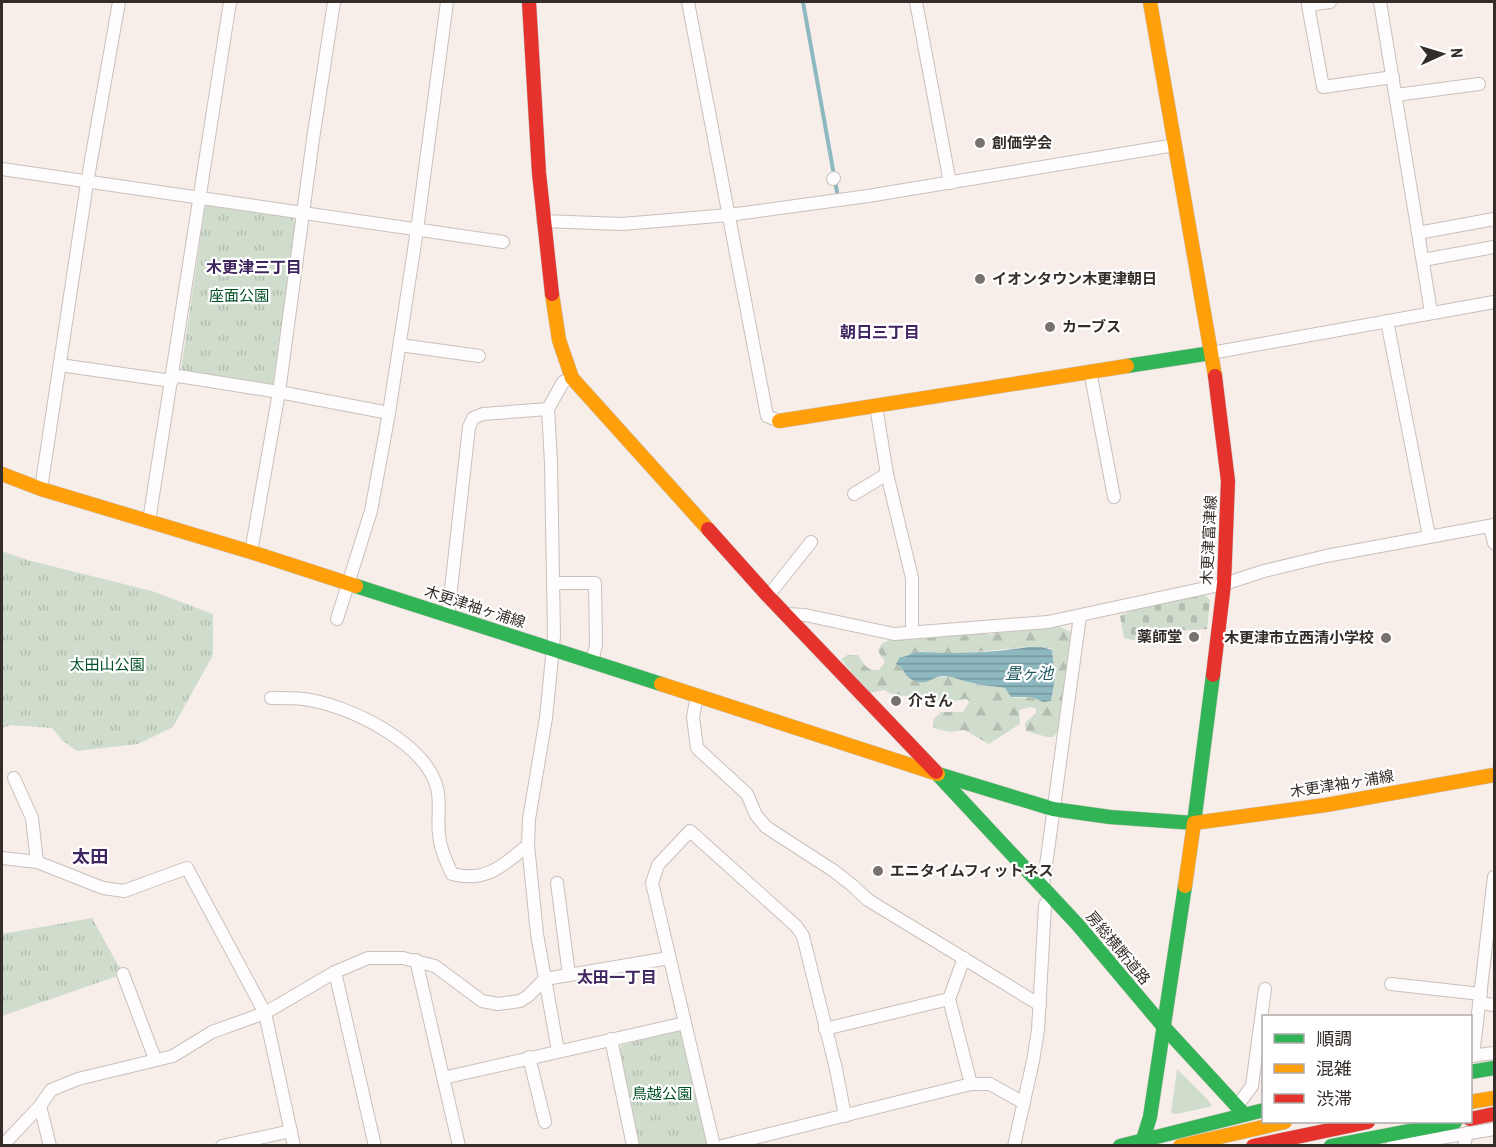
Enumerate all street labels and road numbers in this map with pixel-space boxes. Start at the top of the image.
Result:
street label: 木更津富津線 [1198,495,1220,585]
street label: 木更津袖ヶ浦線 [422,582,528,632]
street label: 木更津袖ヶ浦線 [1289,767,1395,801]
street label: 房総横断道路 [1082,908,1154,988]

